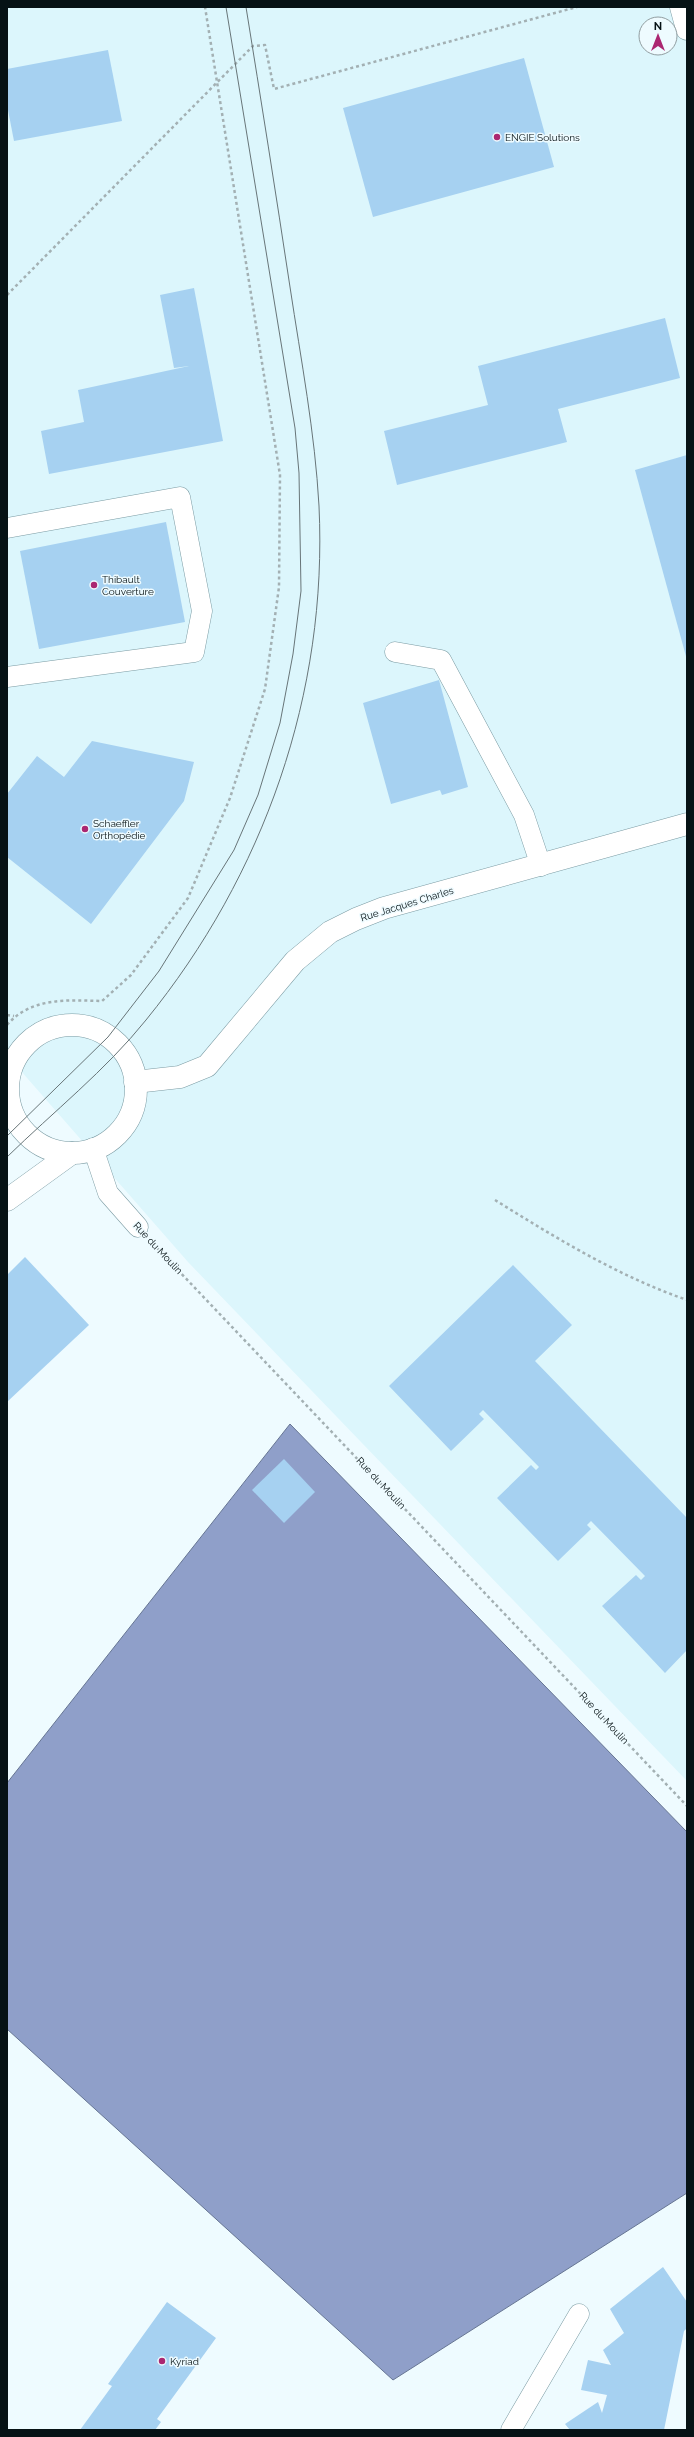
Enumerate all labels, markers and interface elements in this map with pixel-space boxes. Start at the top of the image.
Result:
north arrow [638,16,678,56]
text: N [654,20,662,33]
marker: ENGIE Solutions [492,132,502,142]
place label: ENGIE Solutions [505,132,580,143]
place label: Thibault Couverture [102,574,154,597]
marker: Thibault Couverture [89,580,99,590]
place label: Schaeffler Orthopédie [93,818,146,841]
marker: Schaeffler Orthopédie [80,824,90,834]
street label: Rue Jacques Charles [359,885,455,923]
street label: Rue du Moulin [131,1220,185,1276]
street label: Rue du Moulin [354,1455,408,1511]
street label: Rue du Moulin [577,1690,631,1746]
marker: Kyriad [157,2356,167,2366]
place label: Kyriad [170,2356,199,2367]

